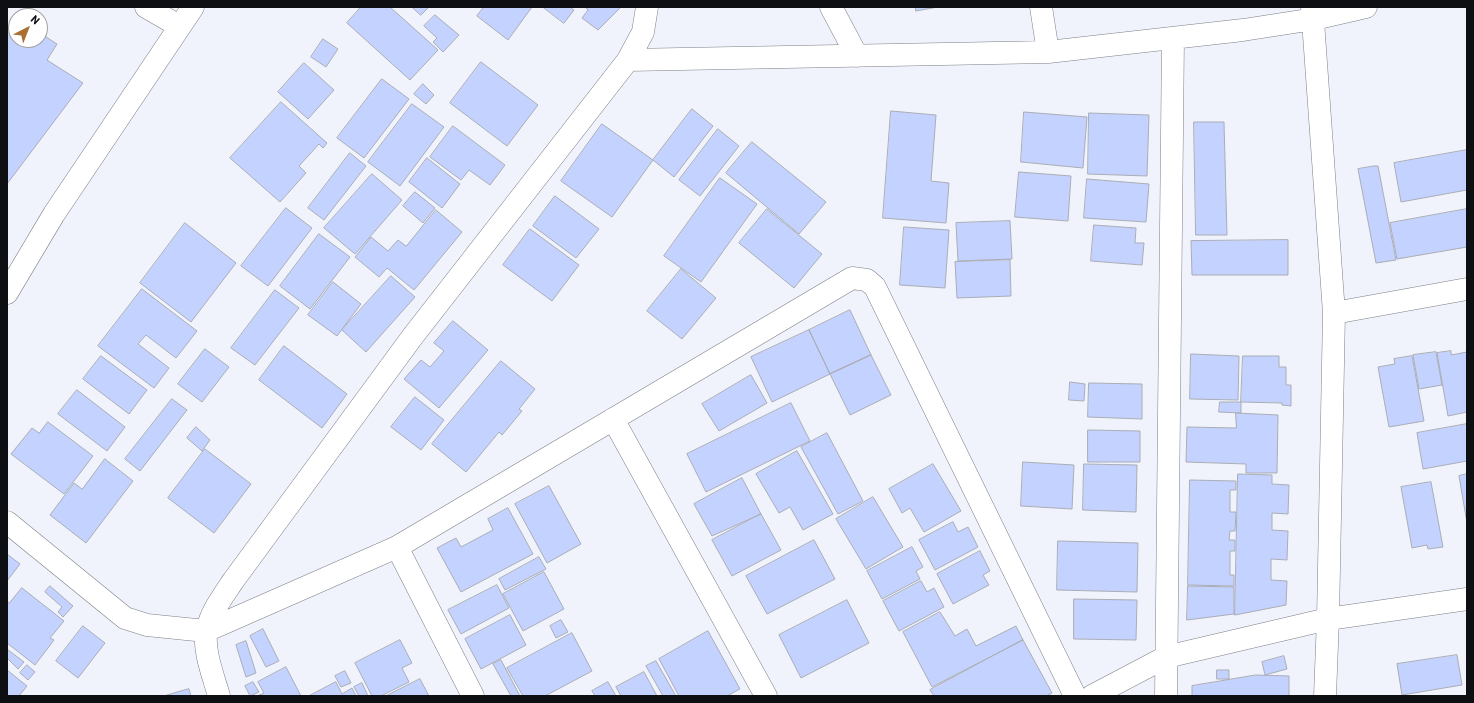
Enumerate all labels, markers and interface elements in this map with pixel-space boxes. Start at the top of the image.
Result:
north arrow [8,8,48,48]
text: N [29,12,43,27]

